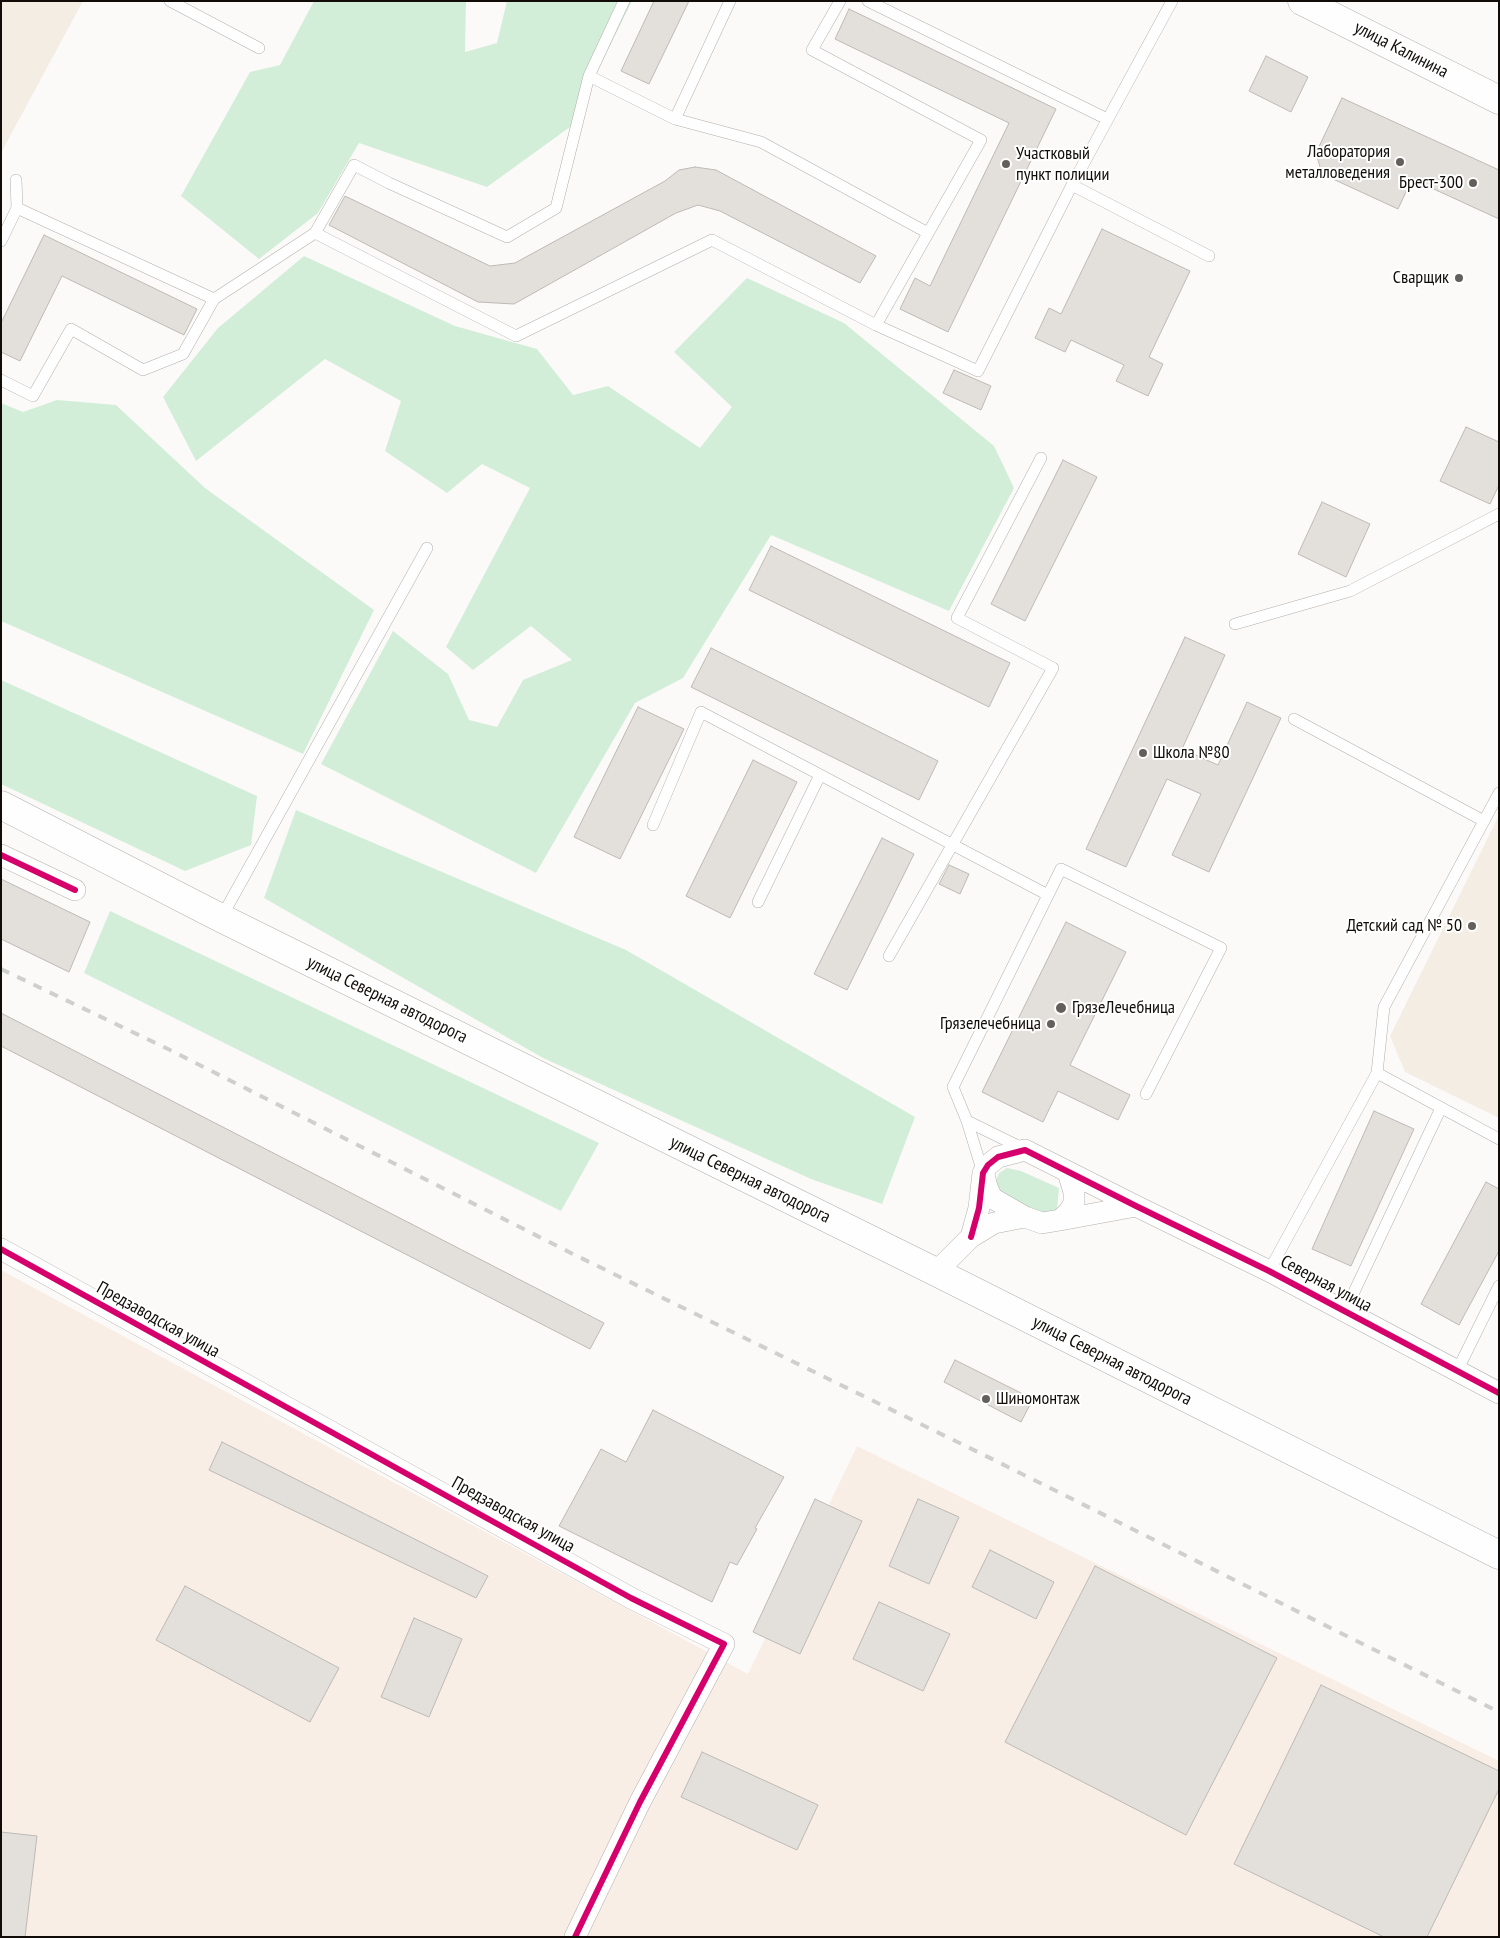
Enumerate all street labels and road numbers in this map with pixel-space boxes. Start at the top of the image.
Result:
street label: улица Калинина [1350,17,1452,83]
street label: улица Северная автодорога [303,952,471,1048]
street label: улица Северная автодорога [666,1132,834,1228]
street label: Северная улица [1277,1251,1375,1317]
street label: Предзаводская улица [93,1277,223,1363]
street label: улица Северная автодорога [1029,1311,1195,1411]
street label: Предзаводская улица [448,1472,578,1558]

